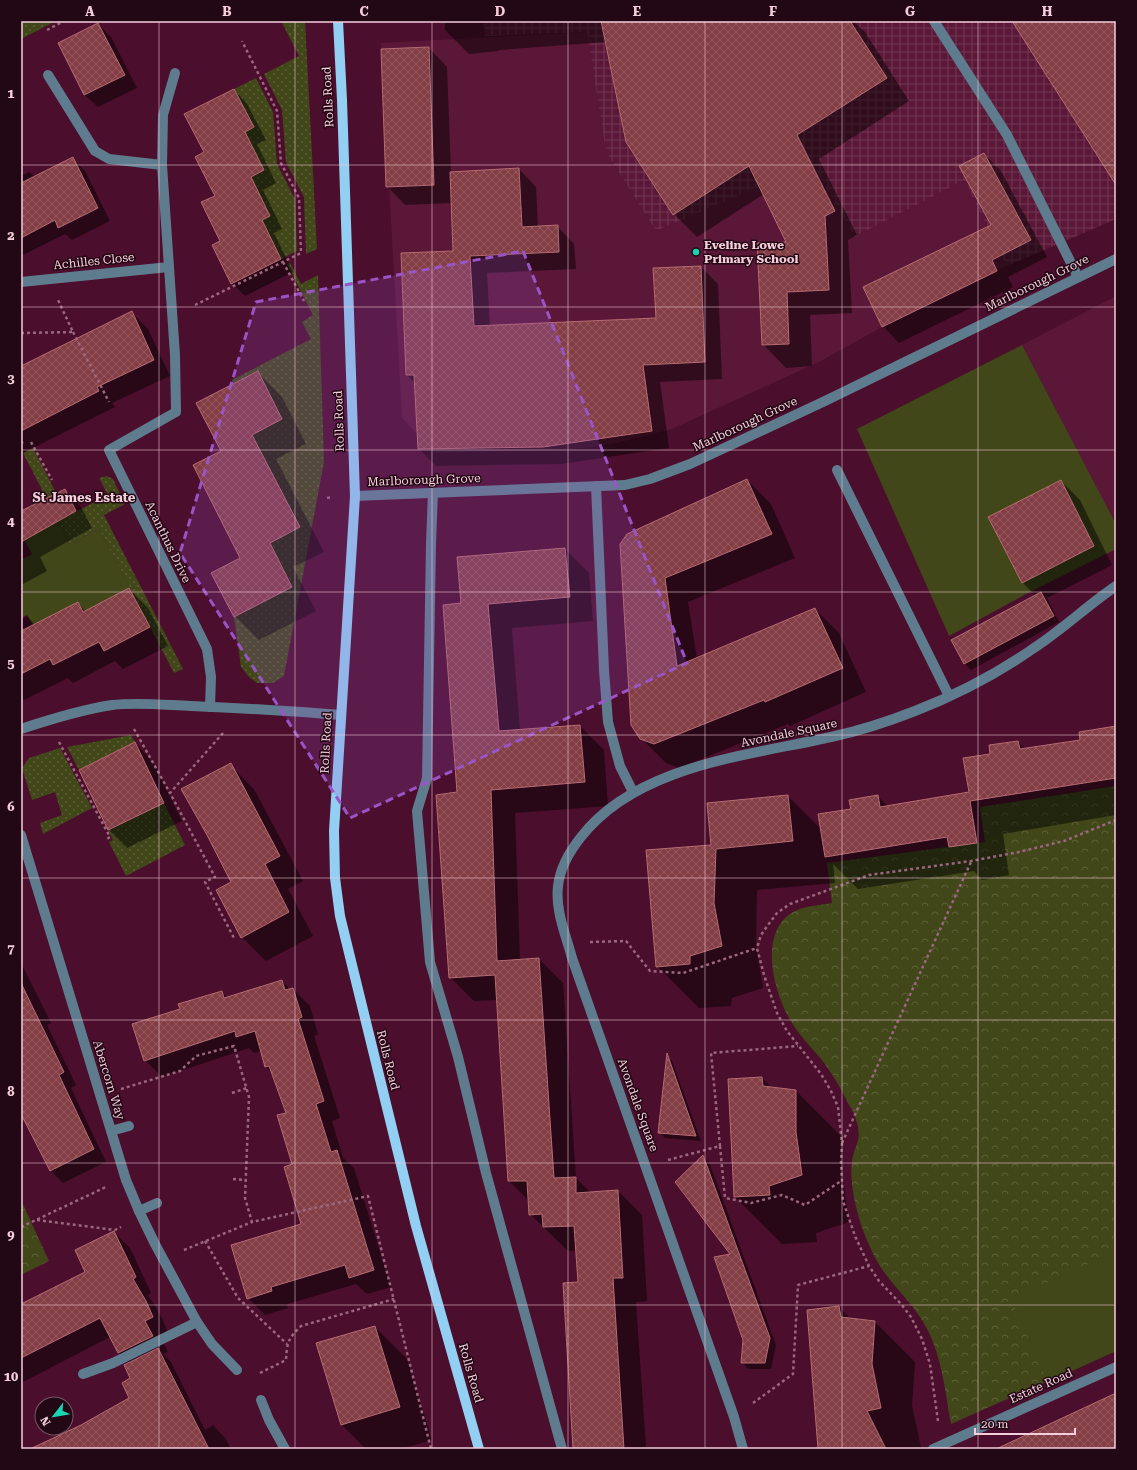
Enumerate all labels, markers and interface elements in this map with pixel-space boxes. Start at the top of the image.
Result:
text: A [85,4,95,19]
text: B [222,4,232,19]
text: C [359,4,369,19]
text: D [495,4,505,19]
text: E [633,4,641,19]
text: F [769,4,777,19]
text: G [905,4,915,19]
text: H [1042,4,1053,19]
street label: Rolls Road [319,66,337,128]
text: 1 [7,86,15,101]
text: 2 [7,228,15,243]
place label: Eveline Lowe Primary School [704,238,799,266]
marker: Eveline Lowe Primary School [691,247,701,257]
street label: Achilles Close [53,250,136,272]
street label: Marlborough Grove [983,252,1091,314]
text: 3 [7,371,15,386]
street label: Rolls Road [331,390,347,452]
street label: Marlborough Grove [691,394,800,454]
street label: Marlborough Grove [367,471,481,489]
district label: St James Estate [33,490,136,505]
street label: Acanthus Drive [142,499,194,585]
text: 4 [7,514,15,529]
text: 5 [7,656,15,671]
street label: Rolls Road [317,712,335,774]
street label: Avondale Square [740,716,839,750]
text: 6 [7,799,15,814]
text: 7 [7,941,15,956]
street label: Rolls Road [374,1029,402,1092]
street label: Abercorn Way [90,1039,128,1122]
street label: Avondale Square [615,1057,661,1154]
text: 8 [7,1084,15,1099]
text: 9 [7,1227,15,1242]
street label: Rolls Road [456,1342,486,1405]
street label: Estate Road [1007,1366,1075,1406]
text: 10 [4,1369,18,1384]
north arrow [34,1396,74,1436]
scale bar [975,1410,1075,1436]
text: N [38,1413,54,1428]
text: 20 m [981,1417,1008,1431]

